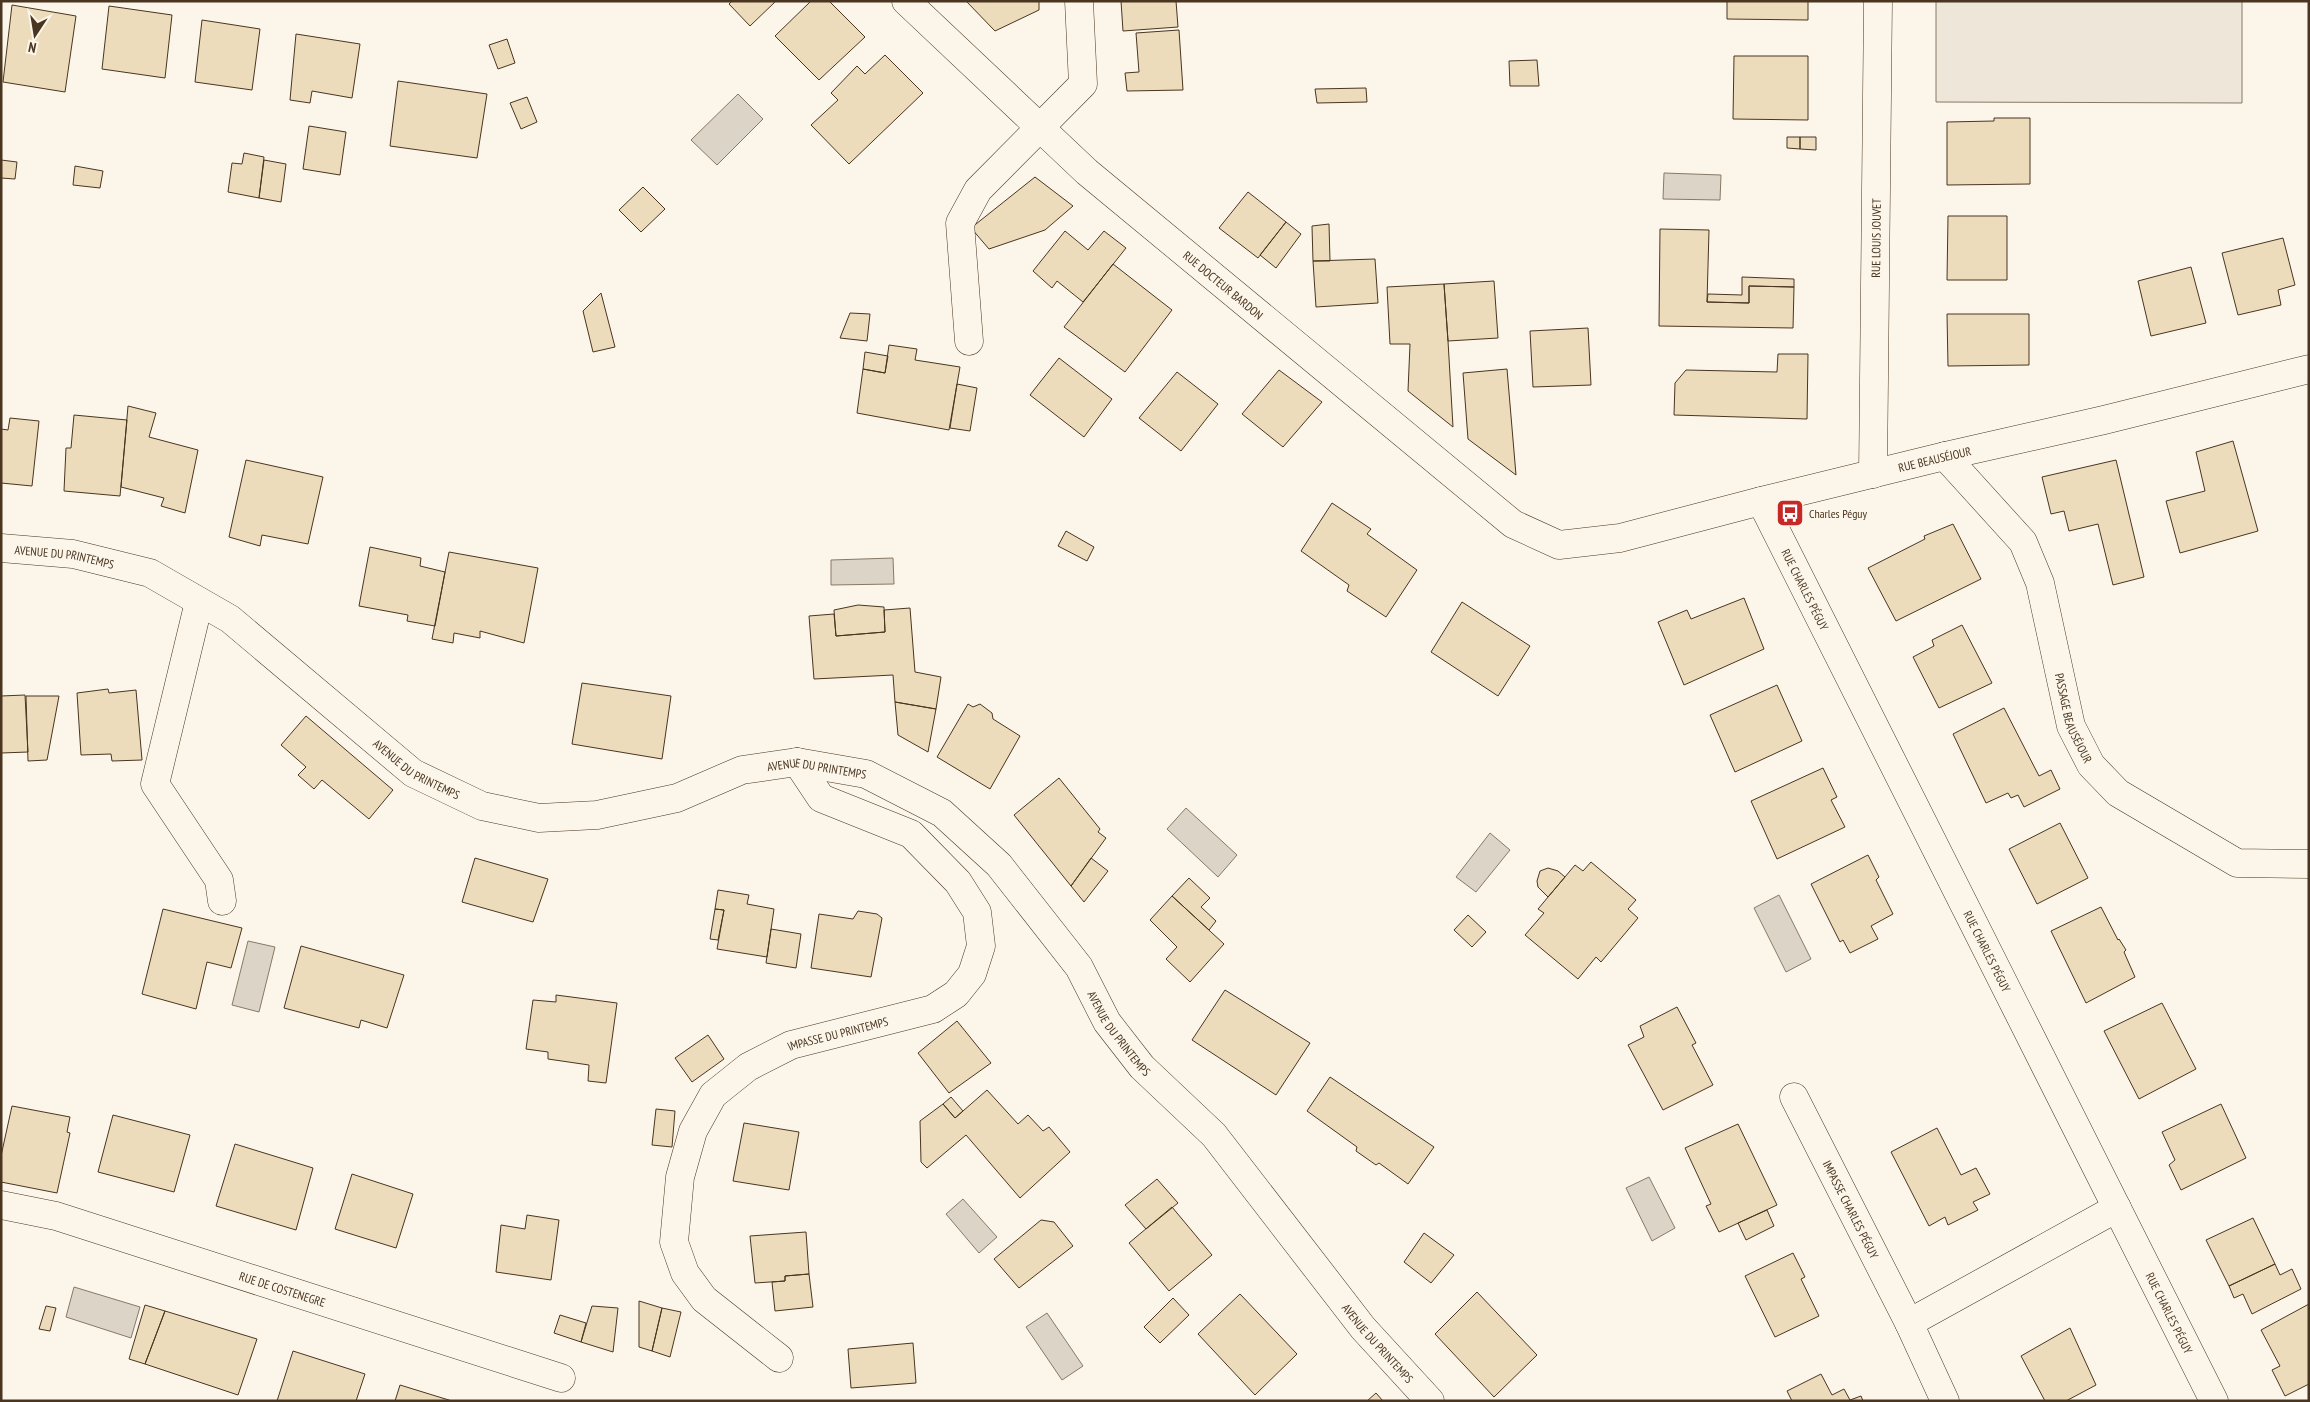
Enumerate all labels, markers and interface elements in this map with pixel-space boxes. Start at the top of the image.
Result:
north arrow [10,10,60,60]
text: N [27,38,38,57]
street label: RUE LOUIS JOUVET [1868,198,1883,278]
street label: RUE DOCTEUR BARDON [1180,247,1267,322]
street label: RUE BEAUSÉJOUR [1897,443,1973,475]
bus stop icon: Charles Péguy [1775,498,1805,528]
place label: Charles Péguy [1809,506,1868,521]
street label: AVENUE DU PRINTEMPS [14,542,116,571]
street label: RUE CHARLES PÉGUY [1779,546,1832,633]
street label: PASSAGE BEAUSÉJOUR [2052,672,2096,766]
street label: AVENUE DU PRINTEMPS [370,735,463,802]
street label: AVENUE DU PRINTEMPS [766,754,868,781]
street label: RUE CHARLES PÉGUY [1961,908,2015,995]
street label: AVENUE DU PRINTEMPS [1085,988,1154,1079]
street label: IMPASSE DU PRINTEMPS [784,1013,889,1053]
street label: IMPASSE CHARLES PÉGUY [1820,1158,1883,1261]
street label: RUE DE COSTENEGRE [238,1268,328,1310]
street label: RUE CHARLES PÉGUY [2143,1270,2197,1357]
street label: AVENUE DU PRINTEMPS [1339,1300,1417,1386]

